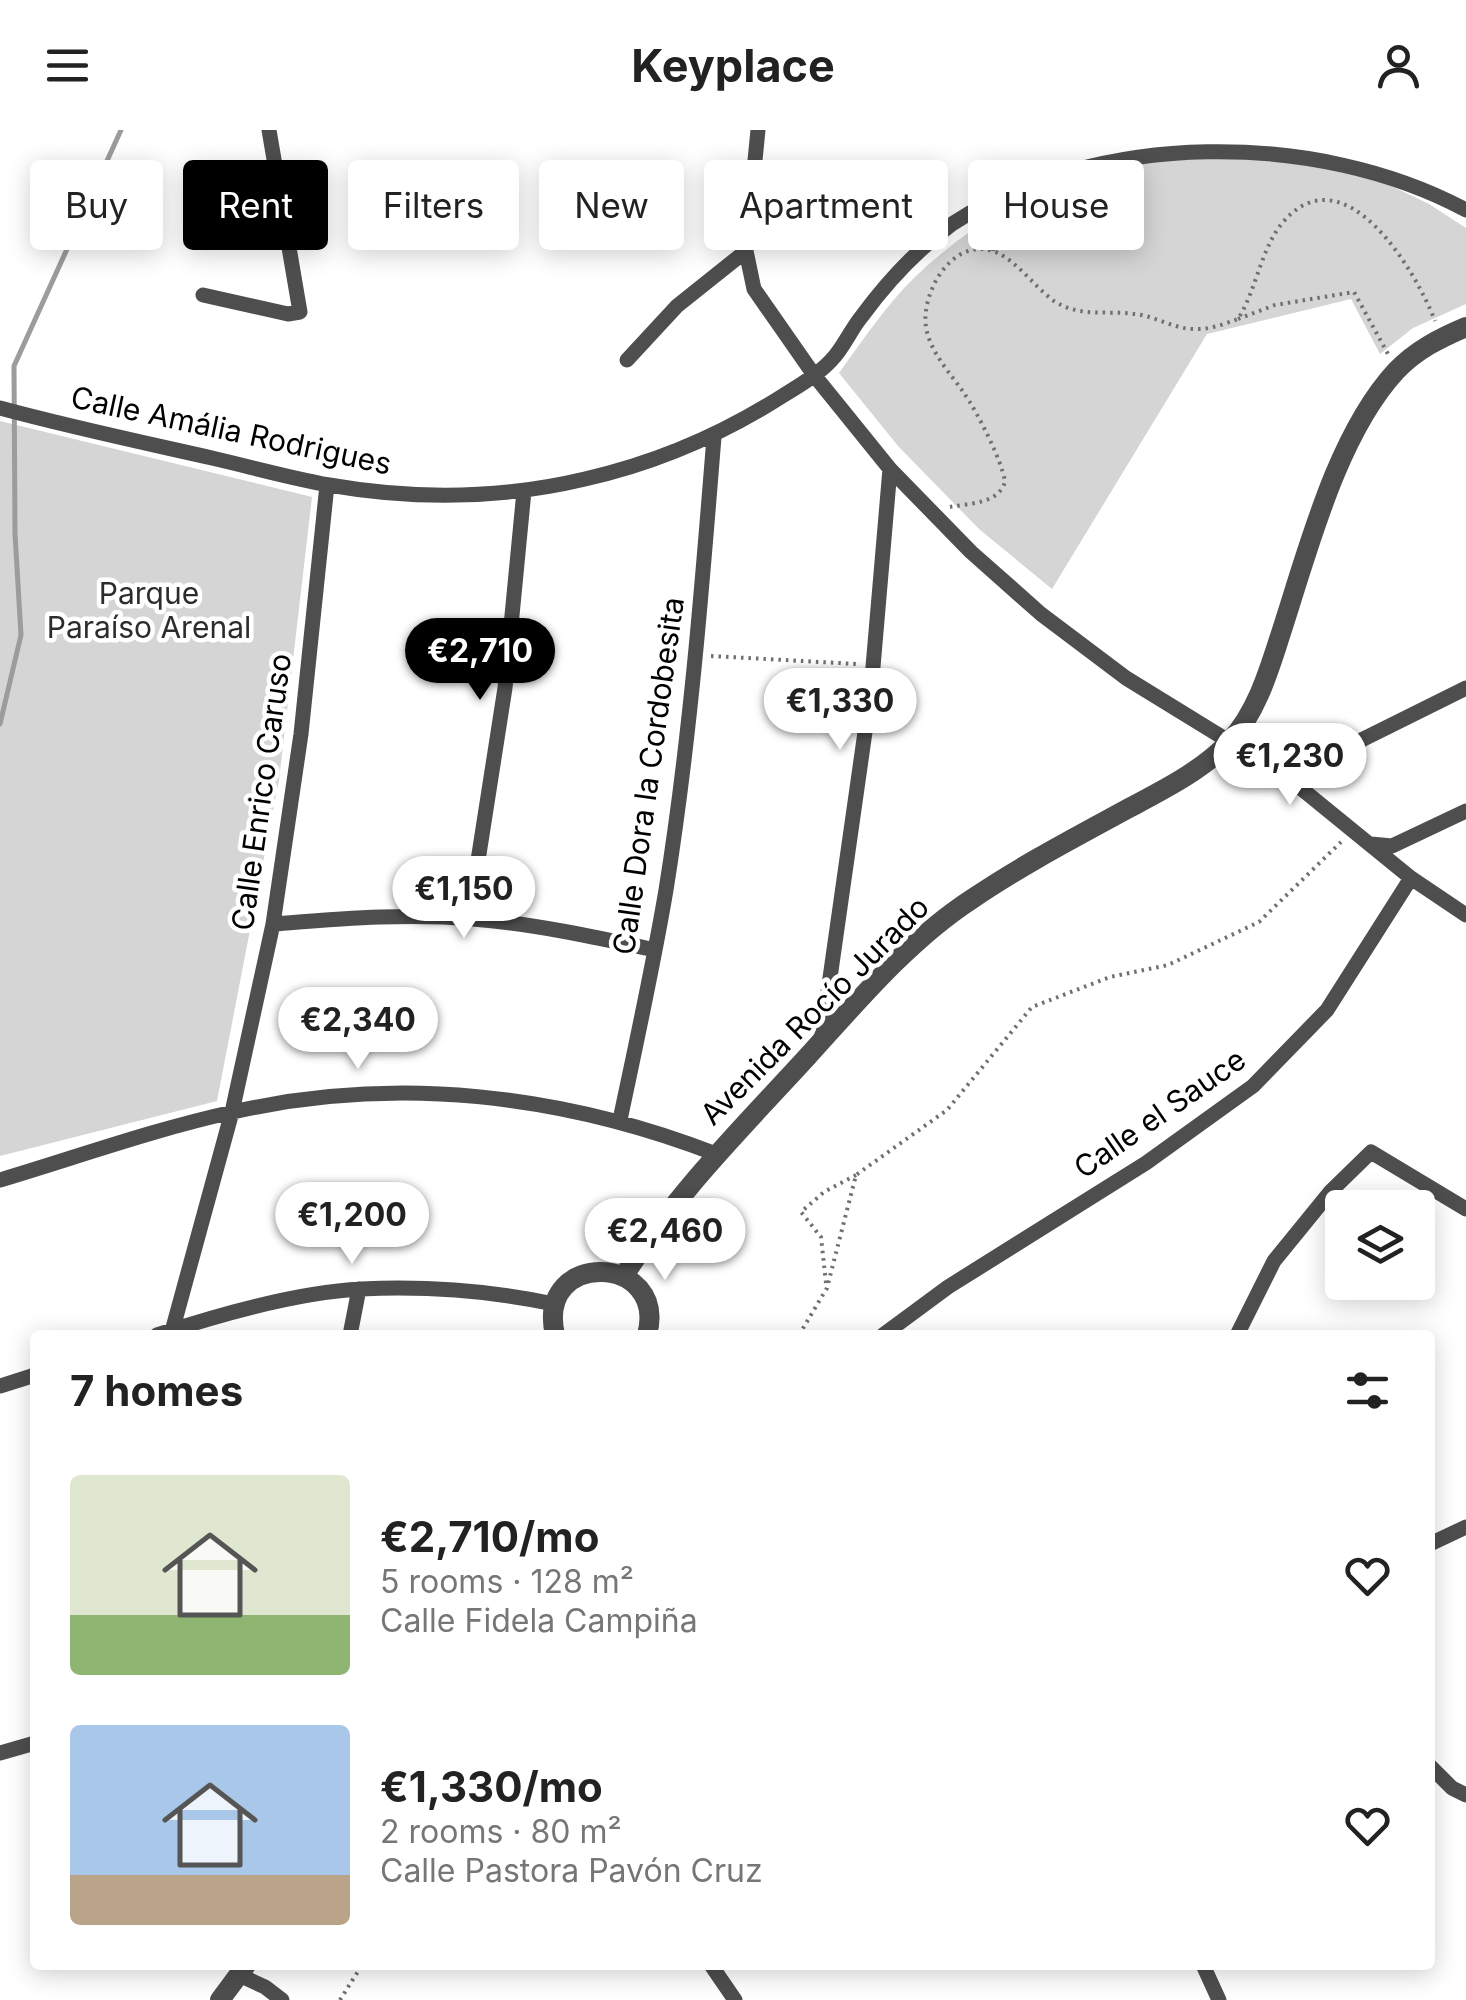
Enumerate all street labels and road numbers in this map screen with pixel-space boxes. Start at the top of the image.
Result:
street label: Calle Amália Rodrigues [68,378,395,482]
street label: Calle Dora la Cordobesita [605,595,691,957]
street label: Calle Enrico Caruso [224,651,298,933]
street label: Avenida Rocío Jurado [693,889,936,1132]
street label: Calle el Sauce [1067,1041,1252,1186]

